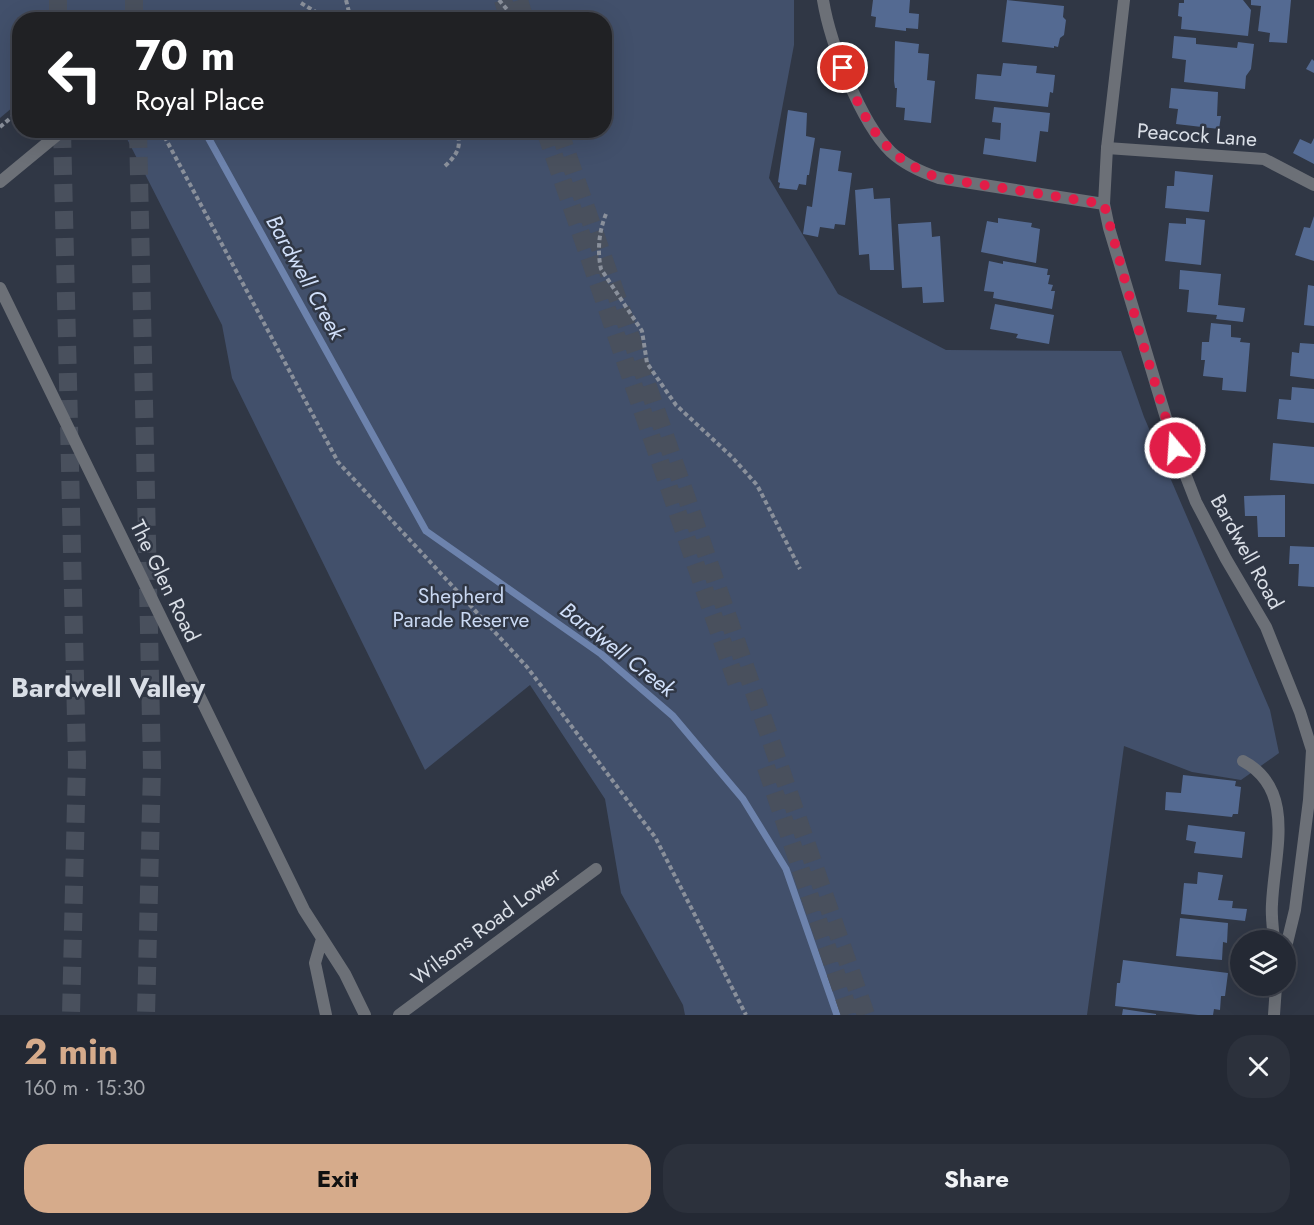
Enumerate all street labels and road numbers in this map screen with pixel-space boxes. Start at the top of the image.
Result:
street label: Peacock Lane [1136,116,1258,154]
street label: Bardwell Road [1203,489,1291,615]
street label: The Glen Road [122,515,208,647]
street label: Wilsons Road Lower [405,859,568,992]

